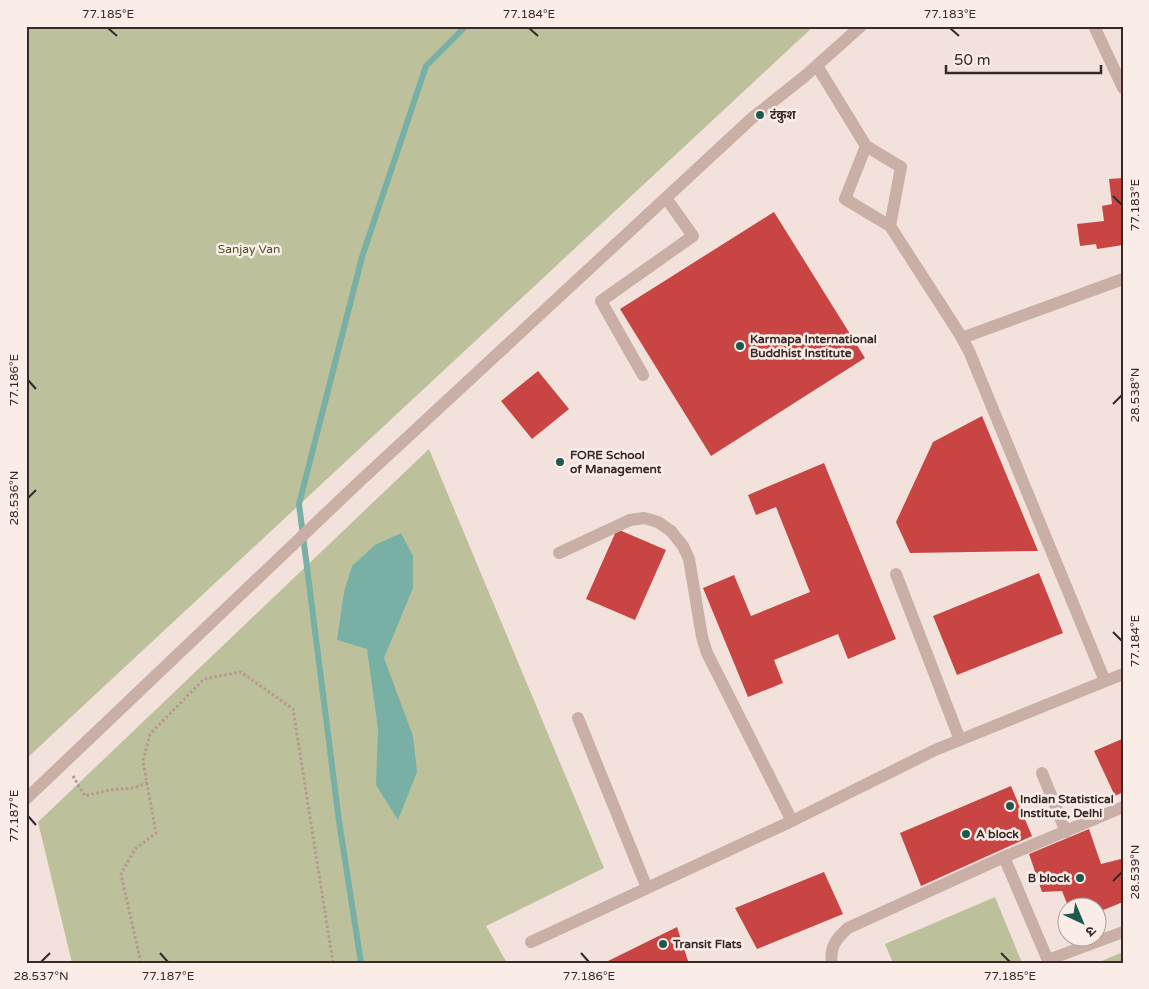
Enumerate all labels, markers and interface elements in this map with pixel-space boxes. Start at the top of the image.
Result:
text: 77.185°E [82,7,134,21]
text: 77.184°E [503,7,556,21]
text: 77.183°E [924,7,977,21]
scale bar [946,42,1102,74]
text: 50 m [954,51,991,69]
place label: टंकुश [770,108,796,124]
marker: टंकुश [754,109,766,121]
text: 77.183°E [1128,178,1142,231]
park label: Sanjay Van [218,242,280,256]
place label: Karmapa International Buddhist Institute [750,332,877,360]
marker: Karmapa International Buddhist Institute [734,340,746,352]
text: 77.186°E [7,354,21,406]
text: 28.538°N [1128,368,1142,422]
place label: FORE School of Management [570,448,662,477]
marker: FORE School of Management [554,456,566,468]
text: 28.536°N [7,471,21,525]
text: 77.184°E [1128,614,1142,667]
text: 77.187°E [7,789,21,842]
place label: Indian Statistical Institute, Delhi [1020,792,1114,820]
marker: Indian Statistical Institute, Delhi [1004,800,1016,812]
place label: A block [976,827,1019,841]
marker: A block [960,828,972,840]
text: 28.539°N [1128,845,1142,899]
place label: B block [1028,871,1070,885]
marker: B block [1074,872,1086,884]
north arrow [1056,896,1106,946]
text: उ [1081,922,1100,941]
place label: Transit Flats [672,937,742,951]
marker: Transit Flats [657,938,669,950]
text: 28.537°N [13,969,69,983]
text: 77.187°E [142,969,195,983]
text: 77.186°E [563,969,615,983]
text: 77.185°E [984,969,1036,983]

